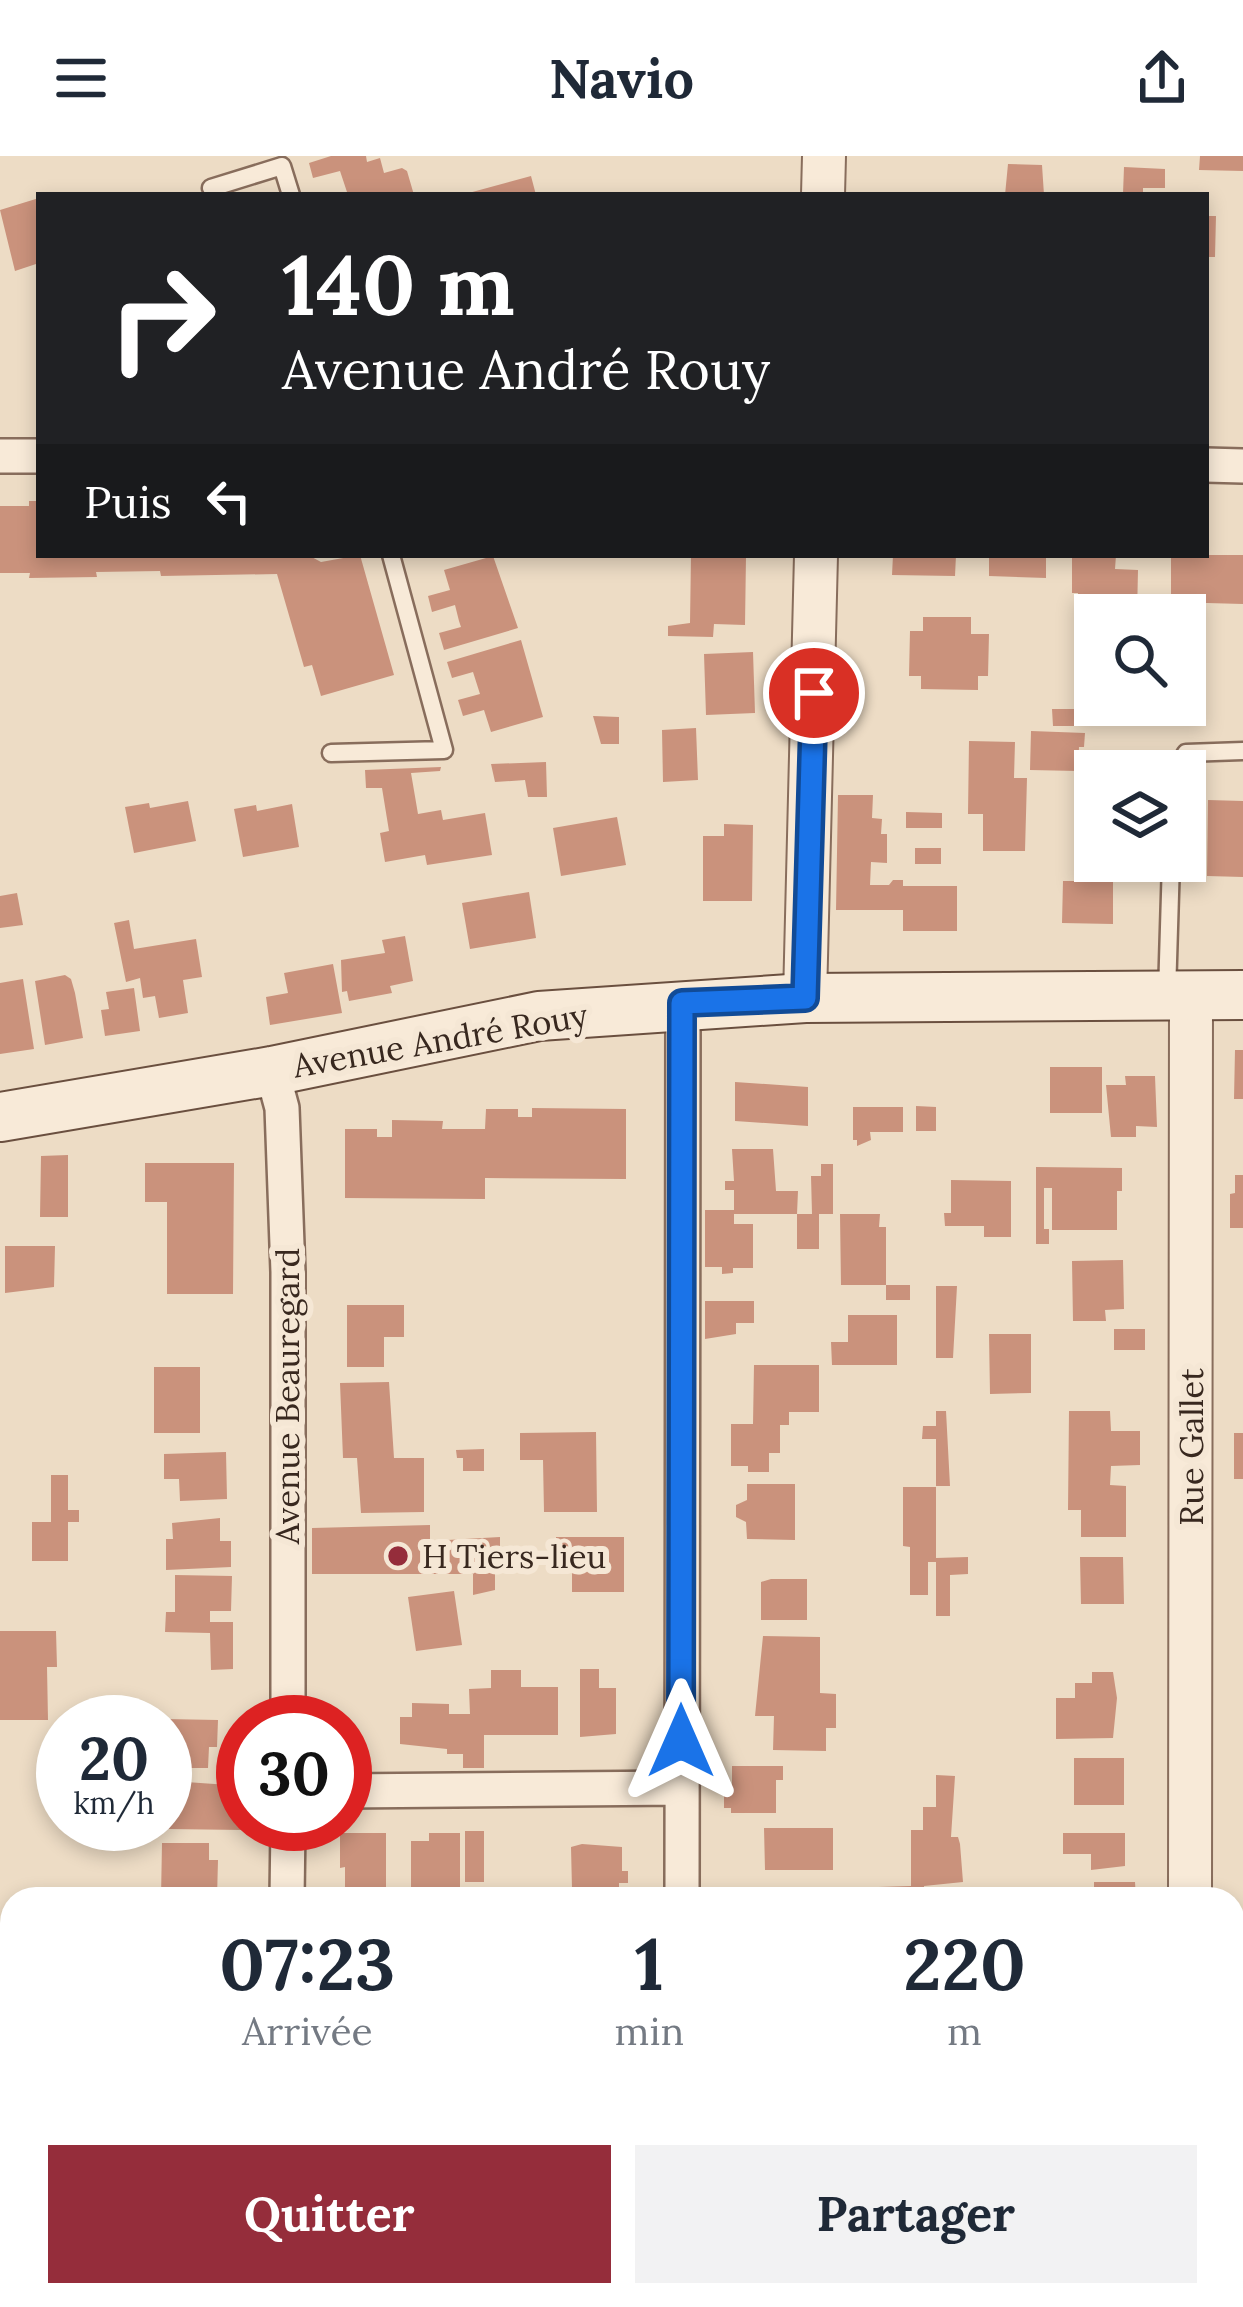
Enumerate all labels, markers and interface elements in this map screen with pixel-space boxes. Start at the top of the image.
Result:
text: Navio [549,44,694,113]
icon: menu [48,45,114,111]
icon: share [1129,45,1195,111]
text: 140 m [282,230,515,338]
icon: right [84,240,240,396]
text: Avenue André Rouy [282,335,770,404]
icon: left [196,468,262,534]
text: Puis [84,473,172,530]
map controls [1074,594,1206,882]
button: search [1074,594,1206,726]
pin [763,642,865,744]
icon: arrive [781,660,847,726]
button: layers [1074,750,1206,882]
street label: Avenue André Rouy [288,993,591,1087]
street label: Avenue Beauregard [266,1248,308,1545]
street label: Rue Gallet [1170,1368,1212,1526]
place label: H Tiers-lieu [422,1535,606,1577]
marker: H Tiers-lieu [385,1543,411,1569]
position arrow [618,1678,744,1804]
speed limit sign: 30 [216,1695,372,1851]
text: 20 [79,1720,149,1796]
text: km/h [73,1784,155,1822]
text: 07:23 [219,1918,395,2010]
text: 1 [635,1918,664,2010]
text: 220 [903,1918,1026,2010]
text: Arrivée [242,2006,373,2056]
text: min [615,2006,684,2056]
text: m [947,2006,982,2056]
button: Quitter [48,2145,611,2283]
button: Partager [635,2145,1197,2283]

